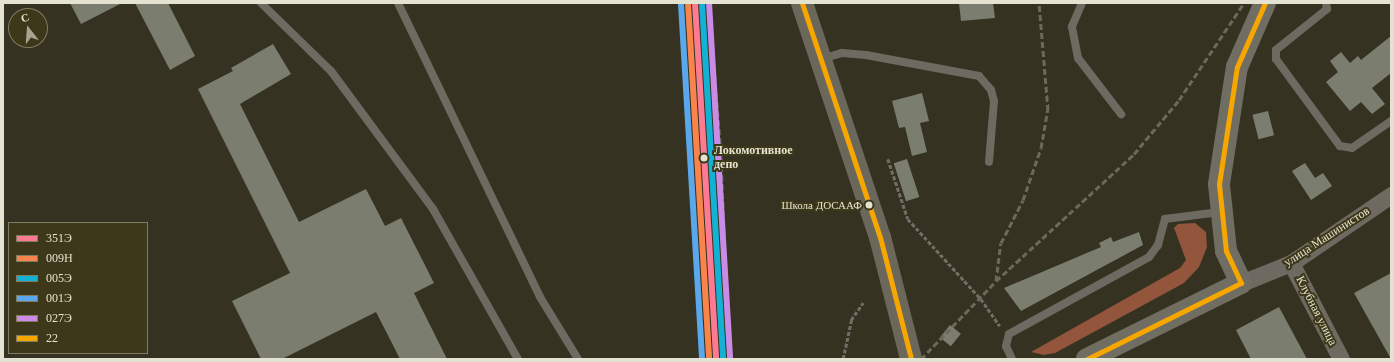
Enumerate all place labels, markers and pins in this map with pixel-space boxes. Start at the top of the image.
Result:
place label: Локомотивное депо [714,144,793,172]
marker: Локомотивное депо [697,151,711,165]
place label: Школа ДОСААФ [781,198,862,212]
marker: Школа ДОСААФ [864,200,874,210]

